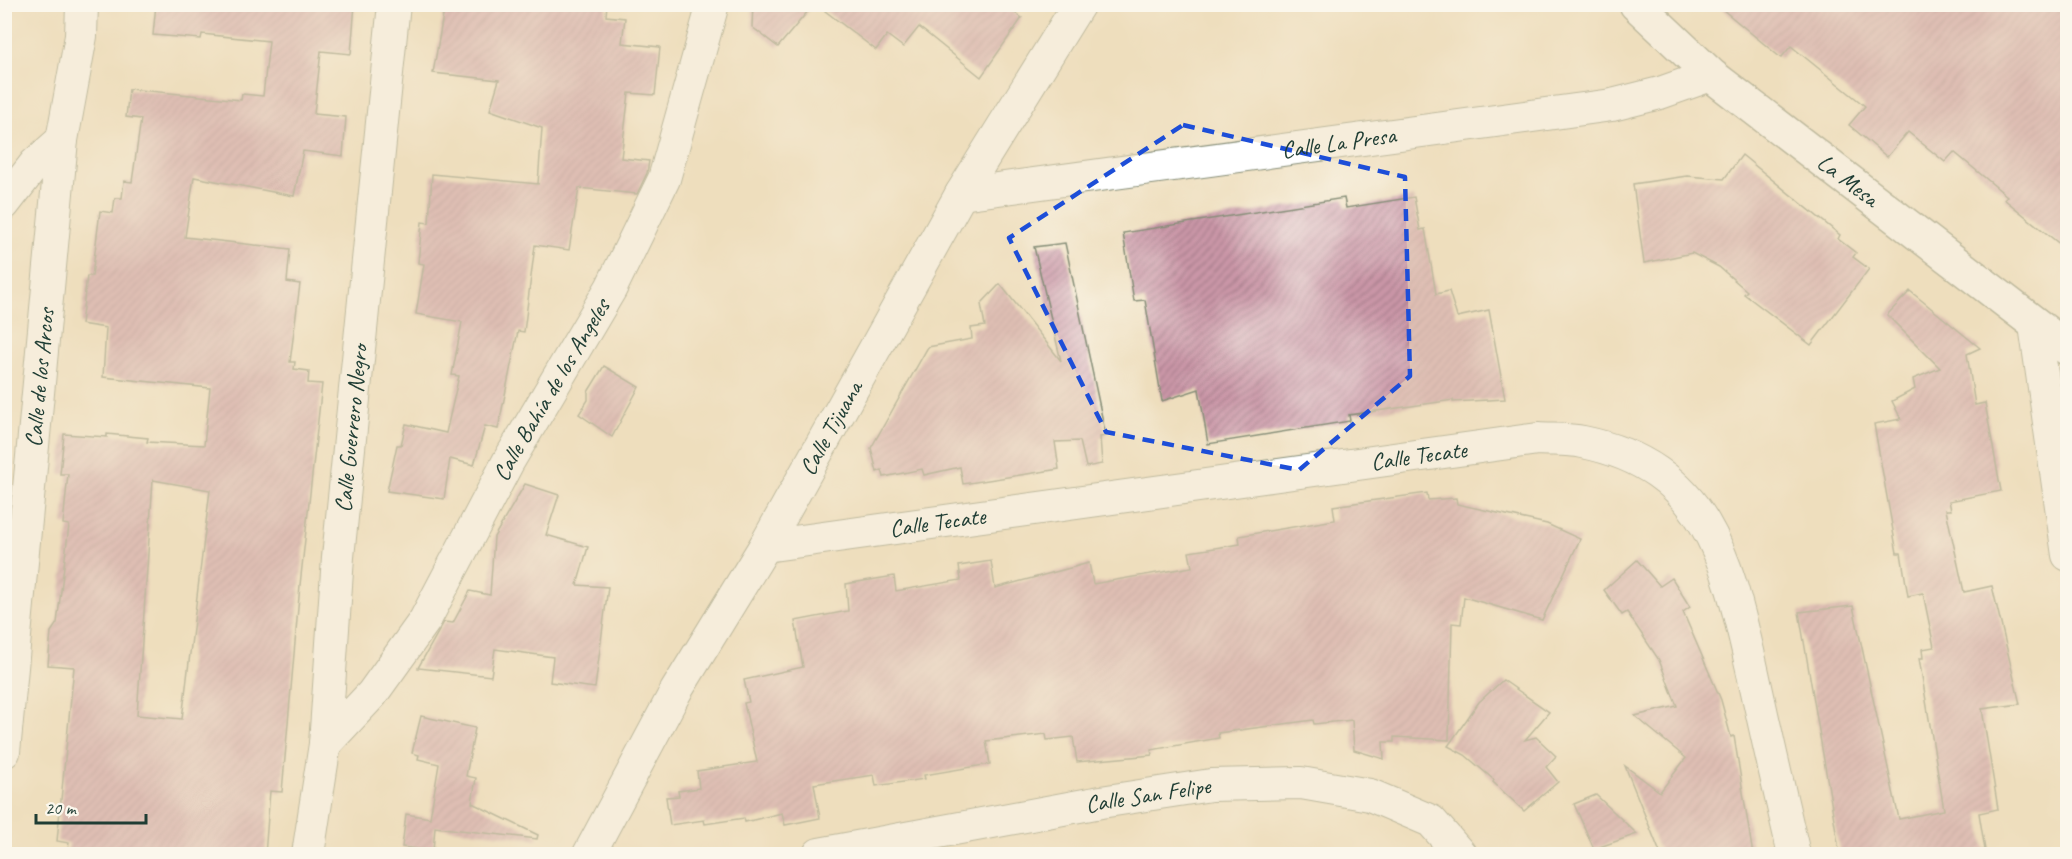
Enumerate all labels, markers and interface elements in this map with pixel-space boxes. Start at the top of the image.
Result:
street label: Calle La Presa [1280,120,1399,165]
street label: La Mesa [1811,147,1886,215]
street label: Calle Bahía de los Angeles [486,291,618,486]
street label: Calle de los Arcos [18,305,61,448]
street label: Calle Guerrero Negro [328,341,375,514]
street label: Calle Tijuana [793,374,870,480]
street label: Calle Tecate [1369,434,1471,477]
street label: Calle Tecate [888,500,989,544]
street label: Calle San Felipe [1083,770,1214,820]
scale bar [36,787,146,825]
text: 20 m [45,797,78,819]

